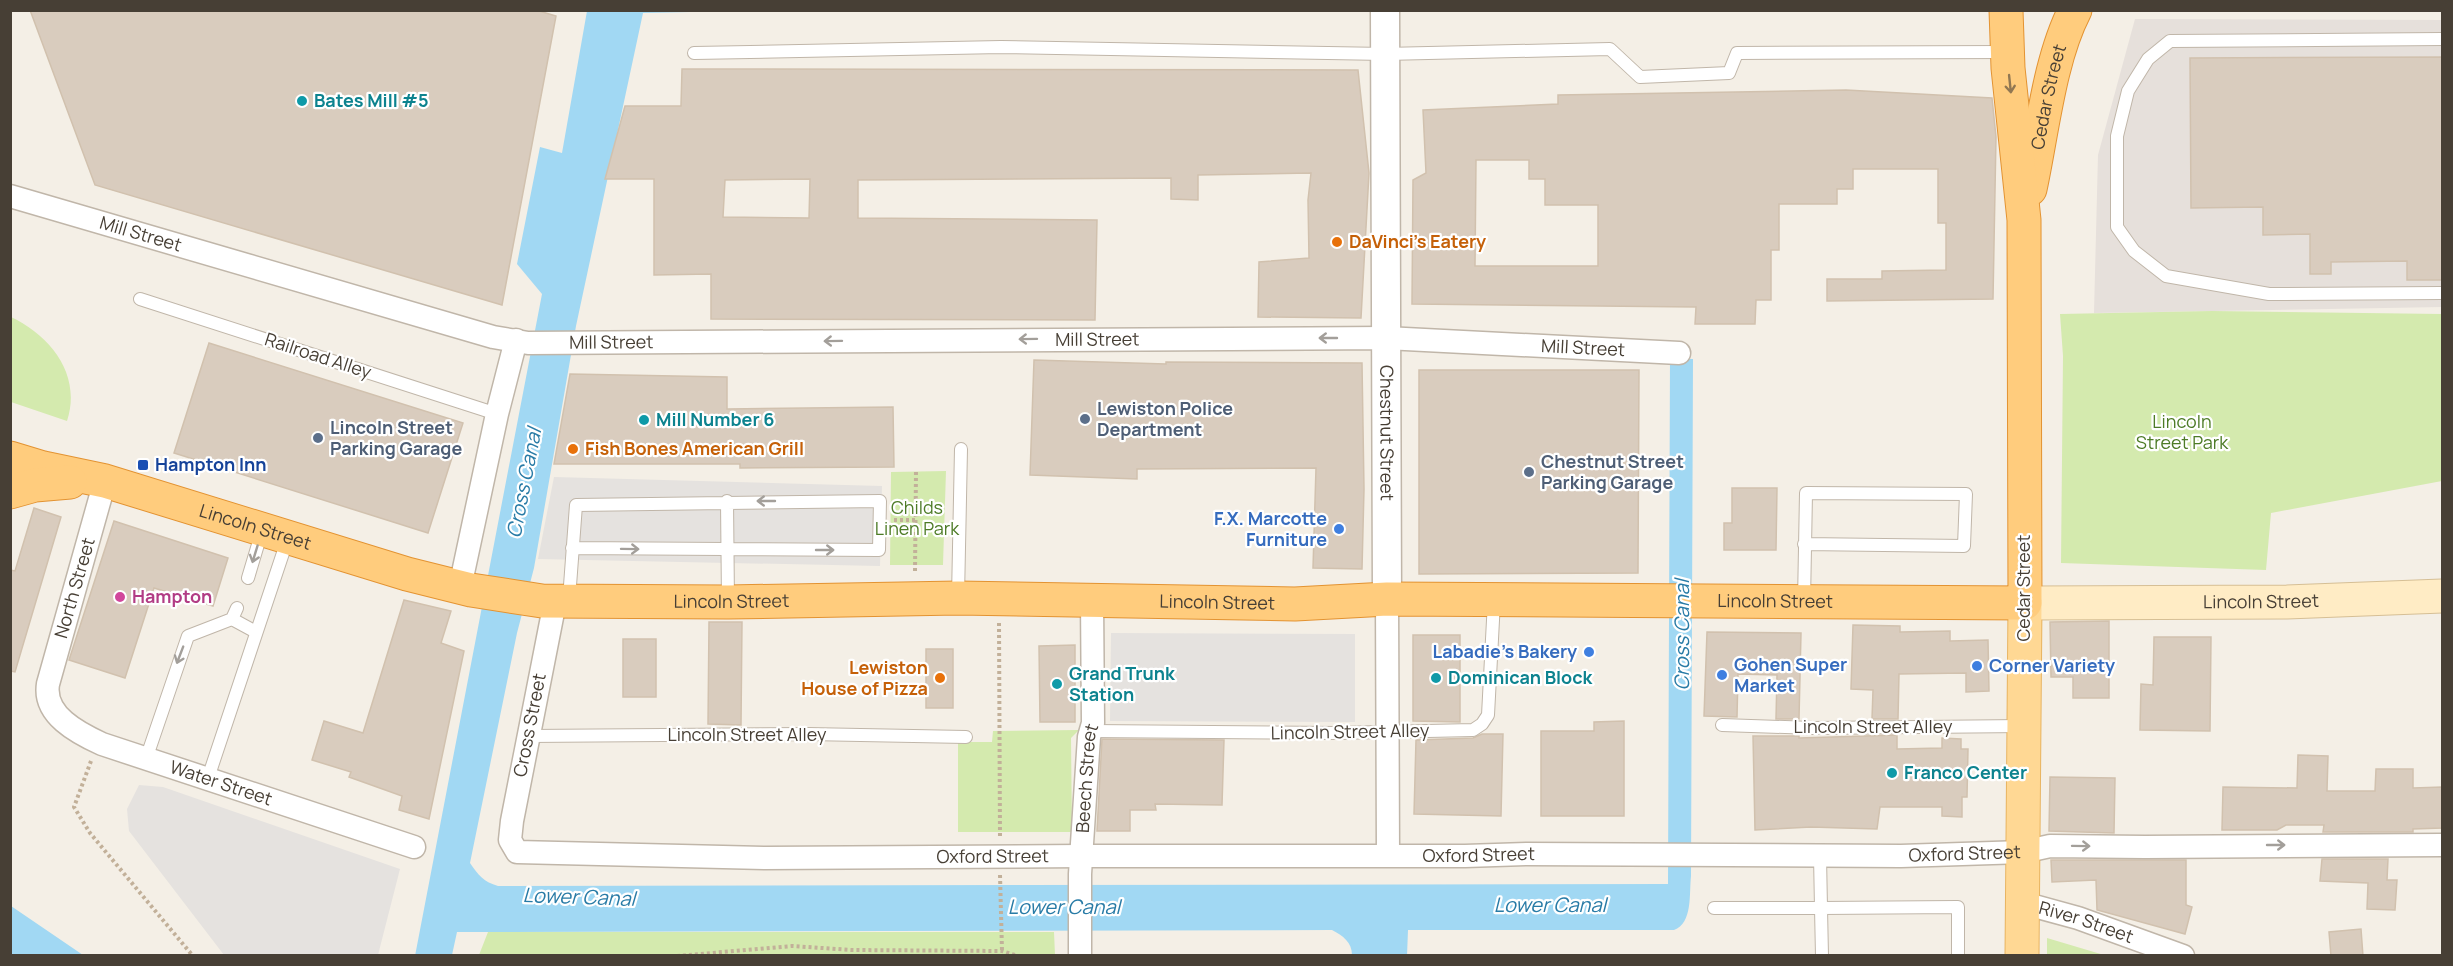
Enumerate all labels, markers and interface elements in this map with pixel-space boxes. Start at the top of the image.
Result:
street label: Cedar Street [2025,41,2071,151]
one-way arrow [2005,73,2016,93]
place label: Bates Mill #5 [314,88,429,112]
marker: Bates Mill #5 [295,94,309,108]
street label: Mill Street [97,210,185,256]
place label: DaVinci's Eatery [1349,229,1486,253]
marker: DaVinci's Eatery [1330,235,1344,249]
street label: Mill Street [1055,326,1140,351]
street label: Railroad Alley [262,327,375,384]
street label: Mill Street [569,329,654,354]
one-way arrow [1318,332,1338,344]
one-way arrow [1018,333,1038,345]
street label: Mill Street [1540,333,1626,361]
one-way arrow [823,335,843,347]
street label: Chestnut Street [1375,365,1400,501]
place label: Lewiston Police Department [1097,396,1233,441]
place label: Mill Number 6 [656,407,774,431]
park label: Lincoln Street Park [2136,409,2229,454]
marker: Lewiston Police Department [1078,412,1092,426]
marker: Mill Number 6 [637,413,651,427]
place label: Lincoln Street Parking Garage [330,415,462,460]
water label: Cross Canal [500,424,548,540]
marker: Lincoln Street Parking Garage [311,431,325,445]
place label: Fish Bones American Grill [585,436,804,460]
marker: Fish Bones American Grill [566,442,580,456]
place label: Chestnut Street Parking Garage [1541,449,1684,494]
place label: Hampton Inn [155,452,266,476]
marker: Hampton Inn [136,458,150,472]
marker: Chestnut Street Parking Garage [1522,465,1536,479]
one-way arrow [757,495,777,507]
park label: Childs Linen Park [875,495,960,540]
street label: Lincoln Street [197,498,314,555]
place label: F.X. Marcotte Furniture [1214,506,1327,551]
marker: F.X. Marcotte Furniture [1332,522,1346,536]
street label: Cedar Street [2011,534,2035,642]
street label: North Street [48,535,100,641]
one-way arrow [620,543,640,555]
one-way arrow [249,544,260,563]
one-way arrow [815,544,835,556]
water label: Cross Canal [1668,577,1695,691]
place label: Hampton [132,584,212,608]
street label: Lincoln Street [673,588,789,613]
street label: Lincoln Street [1717,588,1833,613]
street label: Lincoln Street [2203,588,2319,613]
street label: Lincoln Street [1159,589,1275,615]
marker: Hampton [113,590,127,604]
place label: Labadie's Bakery [1433,639,1577,663]
one-way arrow [174,645,185,663]
marker: Labadie's Bakery [1582,645,1596,659]
place label: Gohen Super Market [1734,652,1847,697]
place label: Corner Variety [1989,653,2115,677]
place label: Lewiston House of Pizza [801,655,928,700]
marker: Corner Variety [1970,659,1984,673]
place label: Grand Trunk Station [1069,661,1176,706]
place label: Dominican Block [1448,665,1594,689]
marker: Gohen Super Market [1715,668,1729,682]
street label: Cross Street [507,671,551,779]
marker: Lewiston House of Pizza [933,671,947,685]
marker: Dominican Block [1429,671,1443,685]
marker: Grand Trunk Station [1050,677,1064,691]
street label: Lincoln Street Alley [1794,714,1953,738]
street label: Lincoln Street Alley [1270,718,1430,744]
street label: Beech Street [1070,721,1103,833]
street label: Lincoln Street Alley [668,722,827,746]
street label: Water Street [167,754,276,810]
place label: Franco Center [1904,760,2027,784]
marker: Franco Center [1885,766,1899,780]
street label: Oxford Street [1908,839,2021,867]
one-way arrow [2266,839,2286,851]
one-way arrow [2071,840,2091,852]
street label: Oxford Street [1423,841,1535,867]
street label: Oxford Street [936,843,1049,868]
water label: Lower Canal [522,881,638,912]
water label: Lower Canal [1494,891,1609,918]
water label: Lower Canal [1008,893,1123,920]
street label: River Street [2037,895,2137,948]

